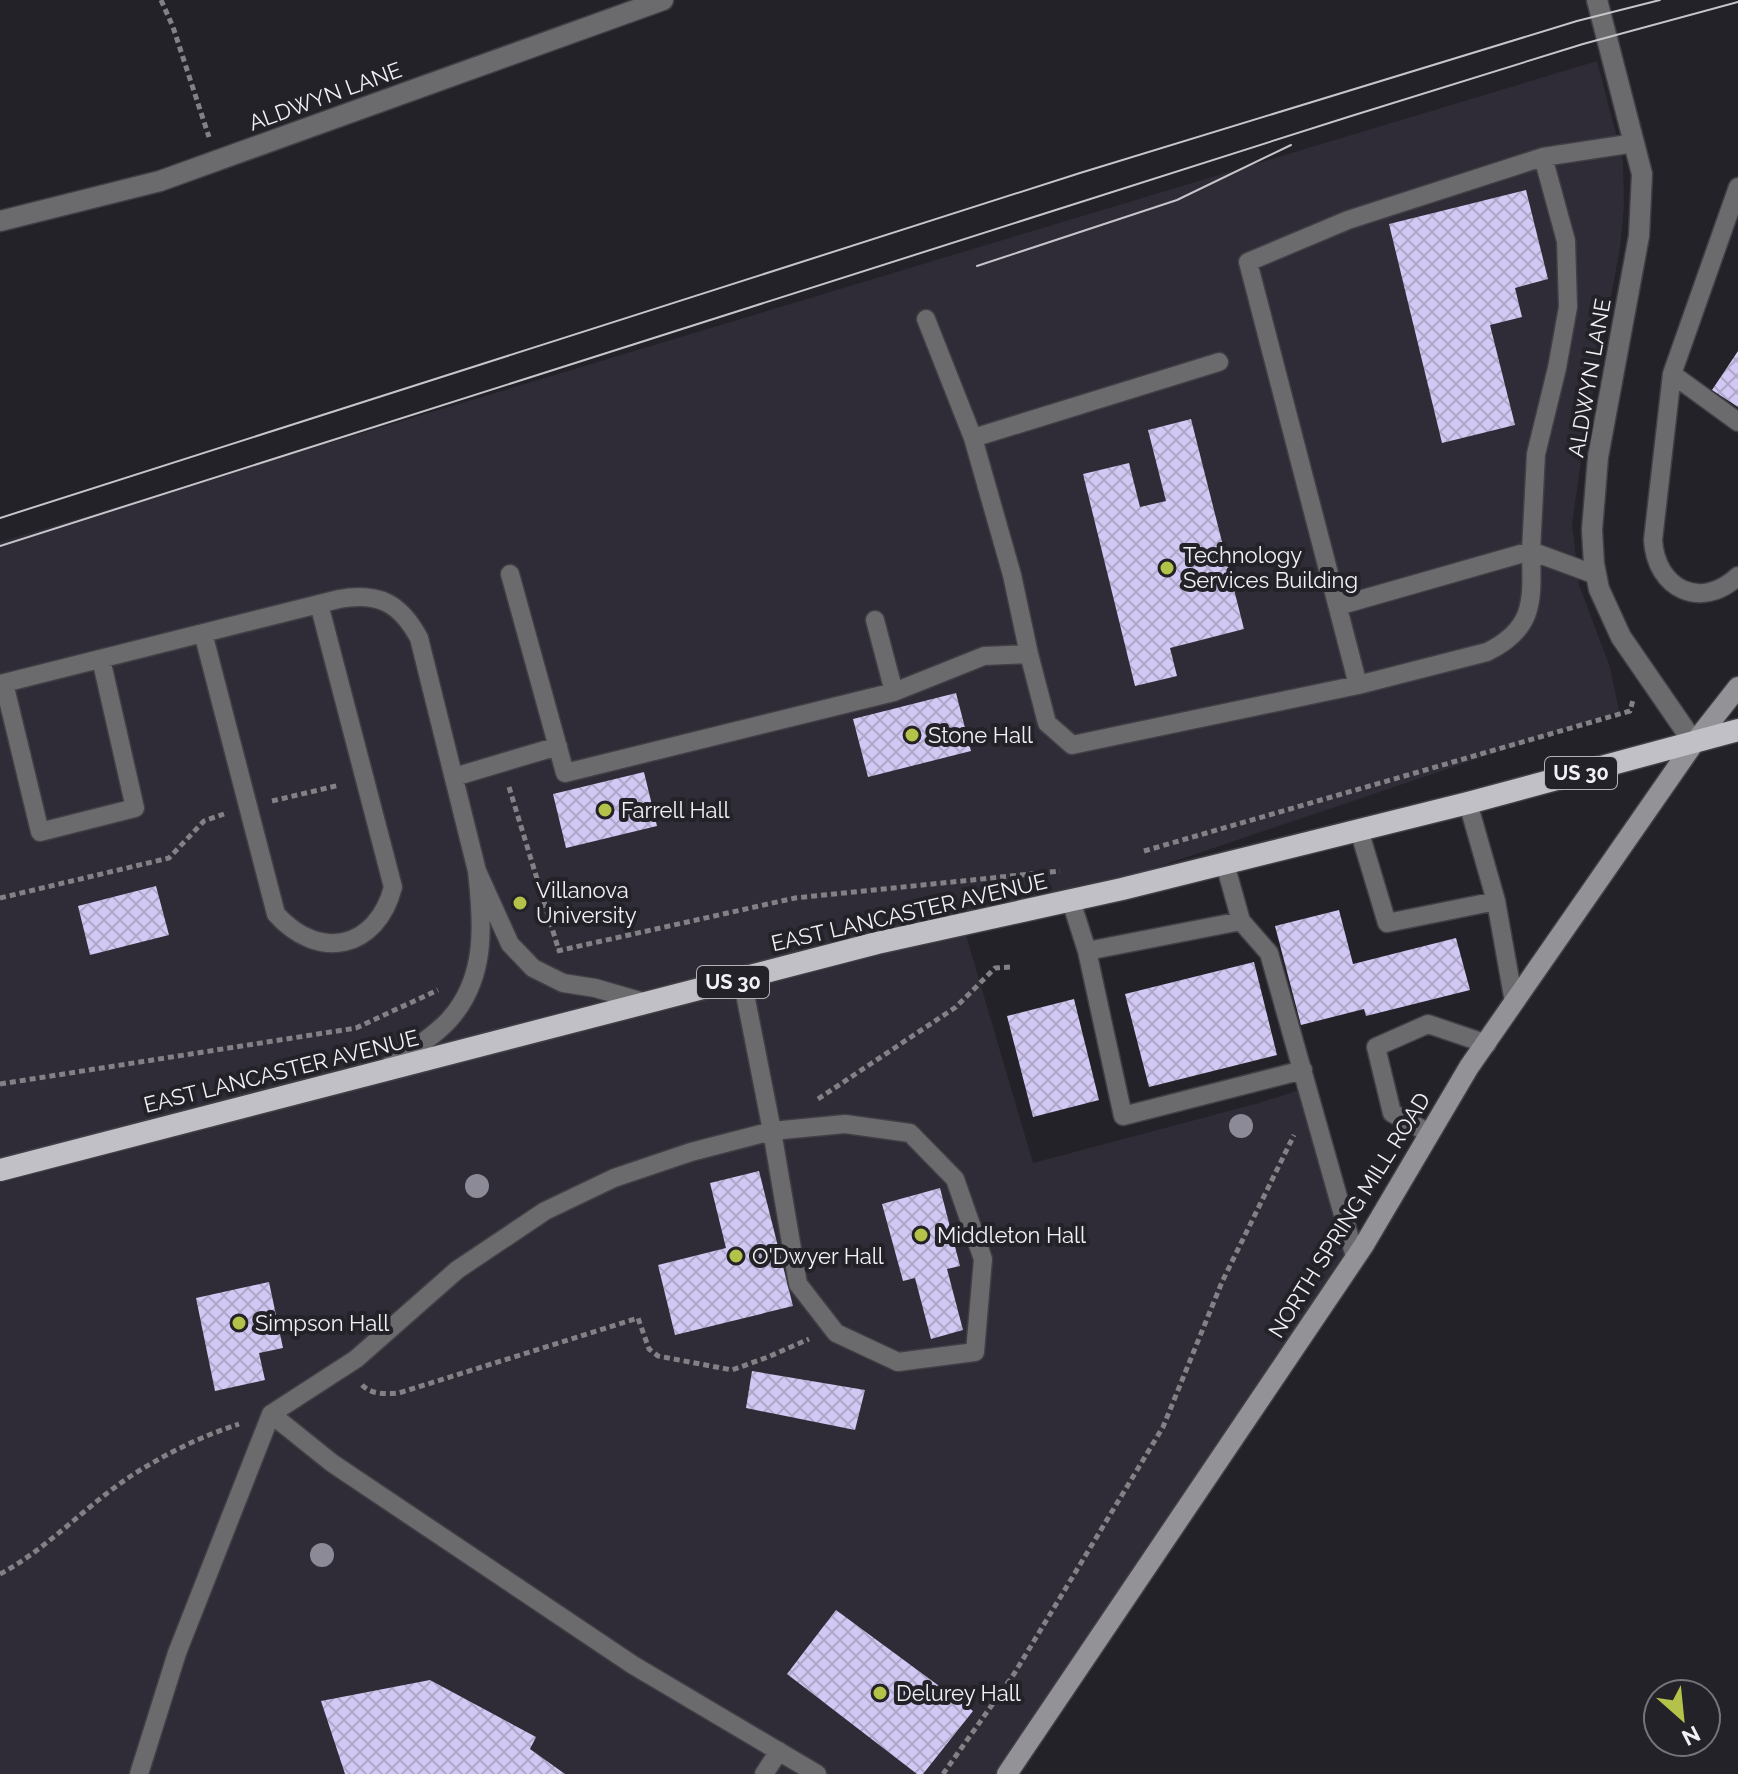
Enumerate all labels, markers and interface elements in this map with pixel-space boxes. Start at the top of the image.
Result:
street label: ALDWYN LANE [245,56,405,136]
street label: ALDWYN LANE [1562,297,1616,459]
place label: Technology Services Building [1183,542,1358,593]
marker: Technology Services Building [1158,559,1176,577]
place label: Stone Hall [928,722,1033,748]
marker: Stone Hall [903,726,921,744]
road number: US 30 [1545,757,1617,789]
place label: Farrell Hall [621,797,730,823]
marker: Farrell Hall [596,801,614,819]
street label: EAST LANCASTER AVENUE [769,868,1049,956]
place label: Villanova University [536,877,637,928]
marker: Villanova University [511,894,529,912]
road number: US 30 [697,966,769,998]
street label: EAST LANCASTER AVENUE [141,1024,421,1118]
street label: NORTH SPRING MILL ROAD [1263,1087,1435,1343]
place label: Middleton Hall [937,1222,1086,1248]
marker: Middleton Hall [912,1226,930,1244]
place label: O'Dwyer Hall [752,1243,884,1269]
marker: O'Dwyer Hall [727,1247,745,1265]
place label: Simpson Hall [255,1310,389,1336]
marker: Simpson Hall [230,1314,248,1332]
north arrow [1642,1678,1722,1758]
place label: Delurey Hall [896,1680,1021,1706]
marker: Delurey Hall [871,1684,889,1702]
text: N [1678,1720,1704,1751]

